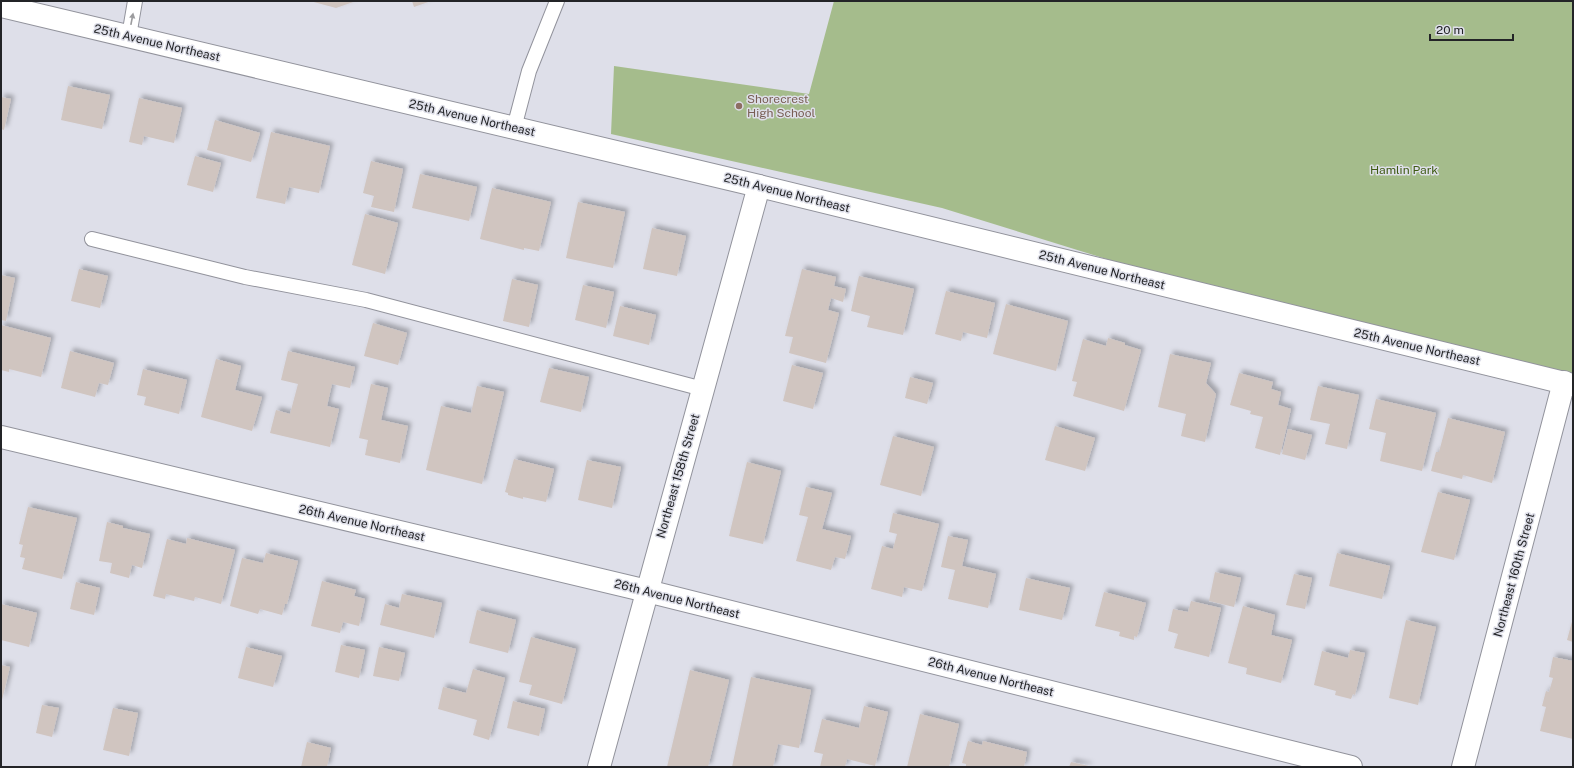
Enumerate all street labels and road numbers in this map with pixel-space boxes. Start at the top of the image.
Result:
street label: 25th Avenue Northeast [93,22,222,64]
street label: 25th Avenue Northeast [408,97,537,139]
street label: 25th Avenue Northeast [723,171,852,215]
street label: 25th Avenue Northeast [1038,248,1167,292]
street label: 25th Avenue Northeast [1353,326,1482,368]
street label: Northeast 158th Street [654,412,703,540]
street label: 26th Avenue Northeast [298,502,427,544]
street label: Northeast 160th Street [1491,511,1537,639]
street label: 26th Avenue Northeast [613,577,742,621]
street label: 26th Avenue Northeast [927,655,1056,699]

